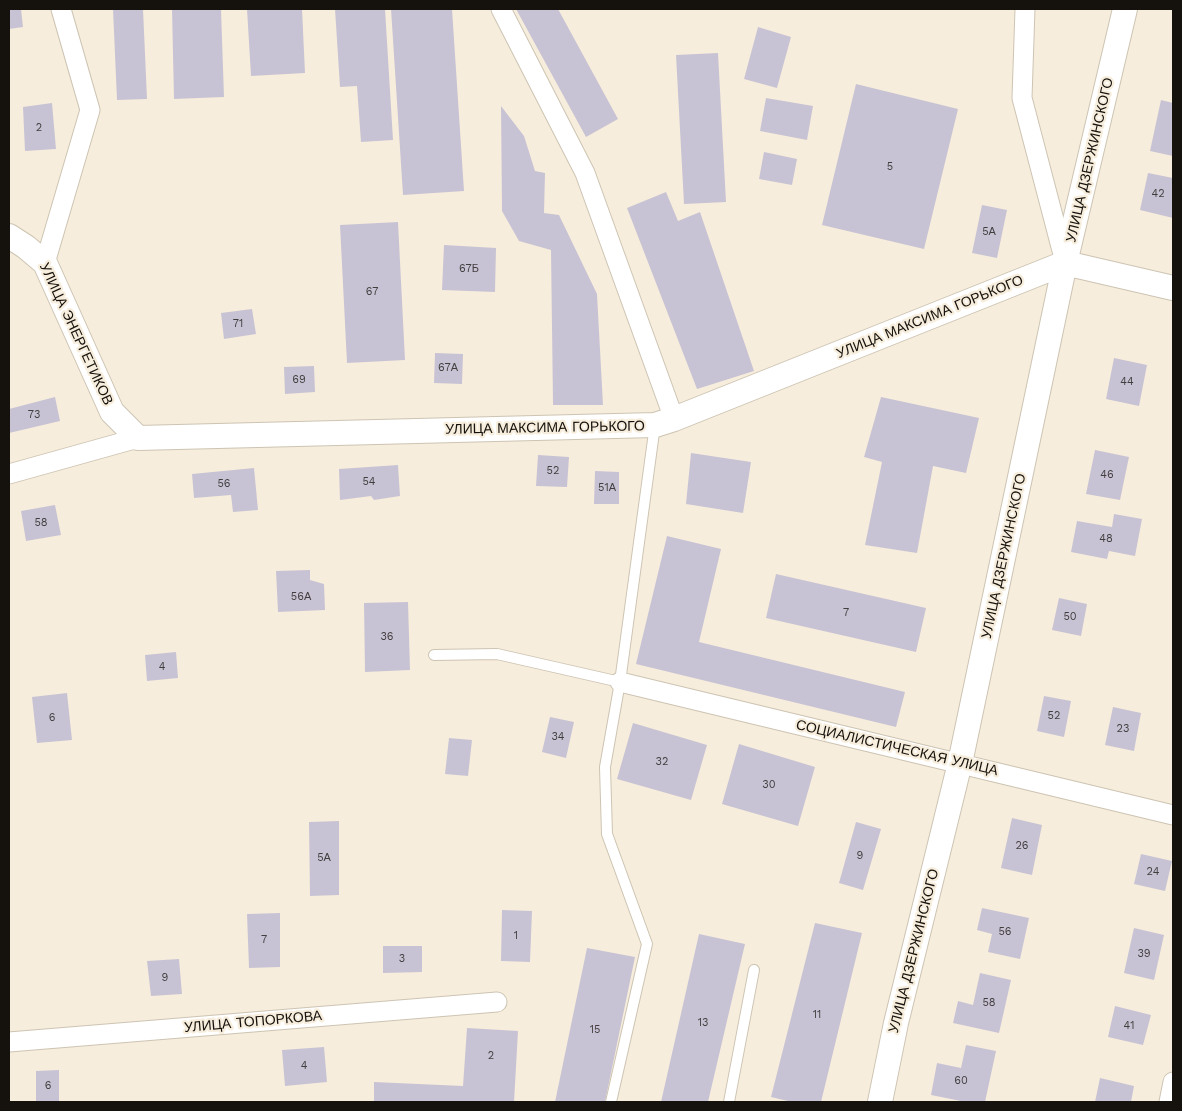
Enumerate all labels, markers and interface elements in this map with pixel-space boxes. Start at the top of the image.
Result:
street label: УЛИЦА ДЗЕРЖИНСКОГО [1063,76,1117,244]
house number: 2 [36,121,42,135]
house number: 5 [887,160,893,174]
house number: 42 [1151,187,1165,201]
house number: 5А [982,225,996,239]
street label: УЛИЦА ЭНЕРГЕТИКОВ [36,260,116,408]
house number: 67Б [459,262,479,276]
street label: УЛИЦА МАКСИМА ГОРЬКОГО [834,272,1026,362]
house number: 67 [366,285,378,299]
house number: 71 [233,317,243,331]
house number: 67А [438,361,458,375]
house number: 69 [292,373,306,387]
house number: 44 [1120,375,1134,389]
house number: 73 [28,408,40,422]
street label: УЛИЦА МАКСИМА ГОРЬКОГО [445,418,645,438]
house number: 52 [547,464,559,478]
house number: 46 [1100,468,1114,482]
street label: УЛИЦА ДЗЕРЖИНСКОГО [978,472,1030,640]
house number: 54 [362,475,376,489]
house number: 56 [217,477,231,491]
house number: 51А [598,481,616,495]
house number: 58 [34,516,48,530]
house number: 48 [1099,532,1113,546]
house number: 56А [291,590,311,604]
house number: 7 [843,606,849,620]
house number: 50 [1063,610,1077,624]
house number: 36 [380,630,394,644]
house number: 4 [159,660,165,674]
house number: 52 [1048,709,1060,723]
house number: 6 [49,711,55,725]
street label: СОЦИАЛИСТИЧЕСКАЯ УЛИЦА [794,717,1000,779]
house number: 23 [1117,722,1129,736]
house number: 34 [551,730,565,744]
house number: 32 [656,755,668,769]
house number: 30 [762,778,776,792]
house number: 26 [1015,839,1029,853]
house number: 9 [857,849,863,863]
house number: 5А [317,851,331,865]
house number: 24 [1147,865,1159,879]
street label: УЛИЦА ДЗЕРЖИНСКОГО [885,867,943,1035]
house number: 56 [998,925,1012,939]
house number: 1 [514,929,518,943]
house number: 7 [261,933,267,947]
house number: 39 [1137,947,1151,961]
house number: 3 [399,952,405,966]
house number: 9 [162,971,168,985]
house number: 58 [982,996,996,1010]
street label: УЛИЦА ТОПОРКОВА [183,1008,323,1036]
house number: 11 [813,1008,821,1022]
house number: 13 [698,1016,708,1030]
house number: 41 [1124,1019,1134,1033]
house number: 15 [590,1023,600,1037]
house number: 2 [488,1049,494,1063]
house number: 4 [301,1059,307,1073]
house number: 60 [954,1074,968,1088]
house number: 6 [45,1079,51,1093]

